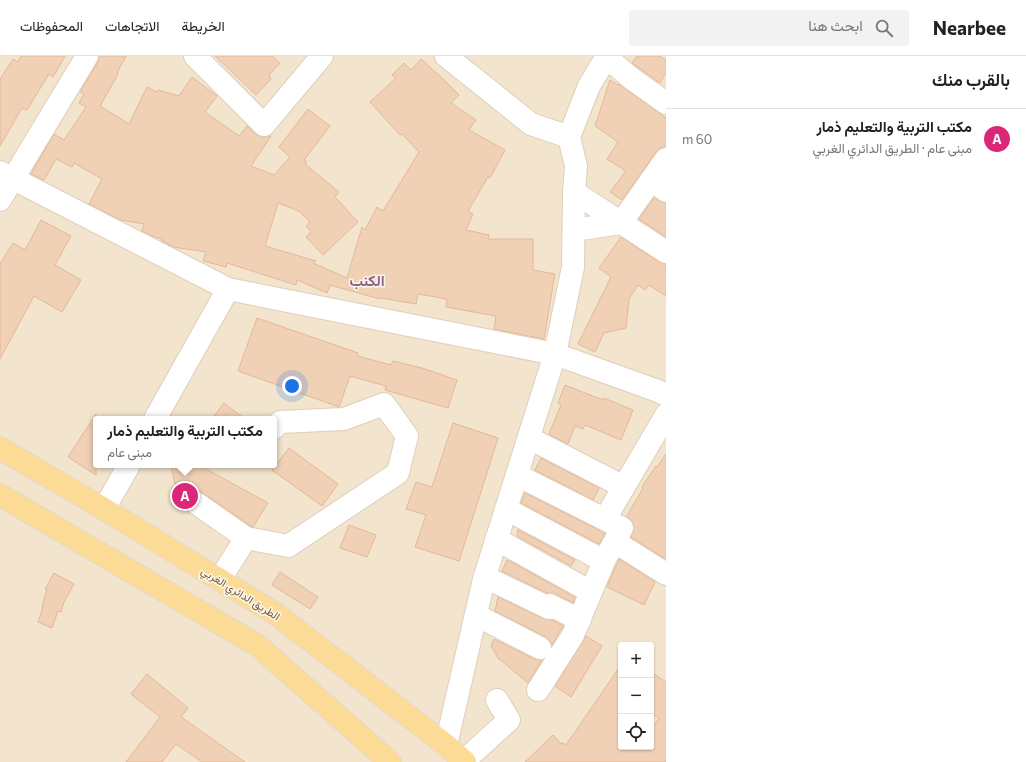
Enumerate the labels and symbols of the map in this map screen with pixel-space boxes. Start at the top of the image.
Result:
district label: الكنب [349,271,385,290]
your location [282,376,302,396]
pin: A [172,481,198,511]
street label: الطريق الدائري الغربي [197,564,283,626]

